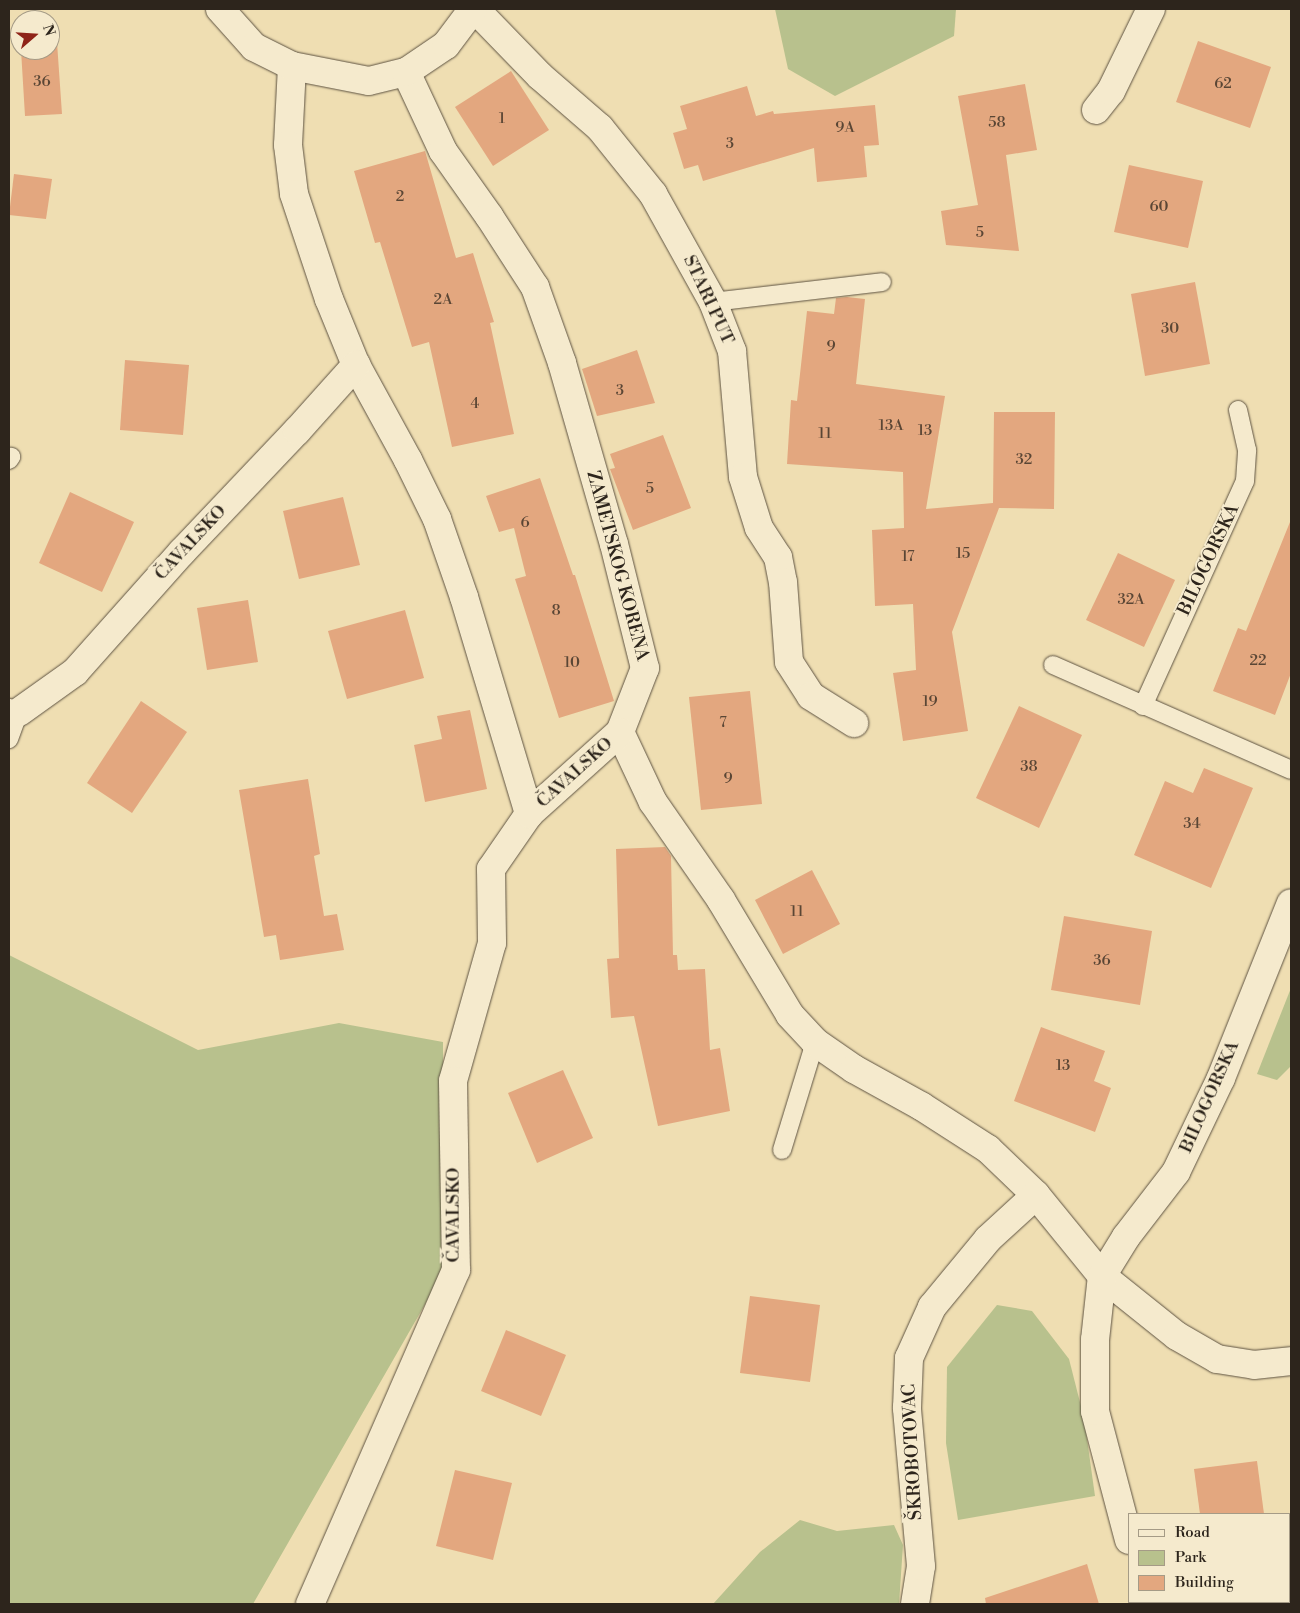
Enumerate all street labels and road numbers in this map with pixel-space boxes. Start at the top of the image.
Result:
street label: STARI PUT [678,252,738,348]
street label: ZAMETSKOG KORENA [581,469,653,663]
street label: ČAVALSKO [151,501,231,585]
street label: BILOGORSKA [1174,501,1244,619]
street label: ČAVALSKO [532,733,618,813]
street label: BILOGORSKA [1176,1038,1244,1156]
street label: ČAVALSKO [443,1167,465,1263]
street label: ŠKROBOTOVAC [899,1383,927,1521]

